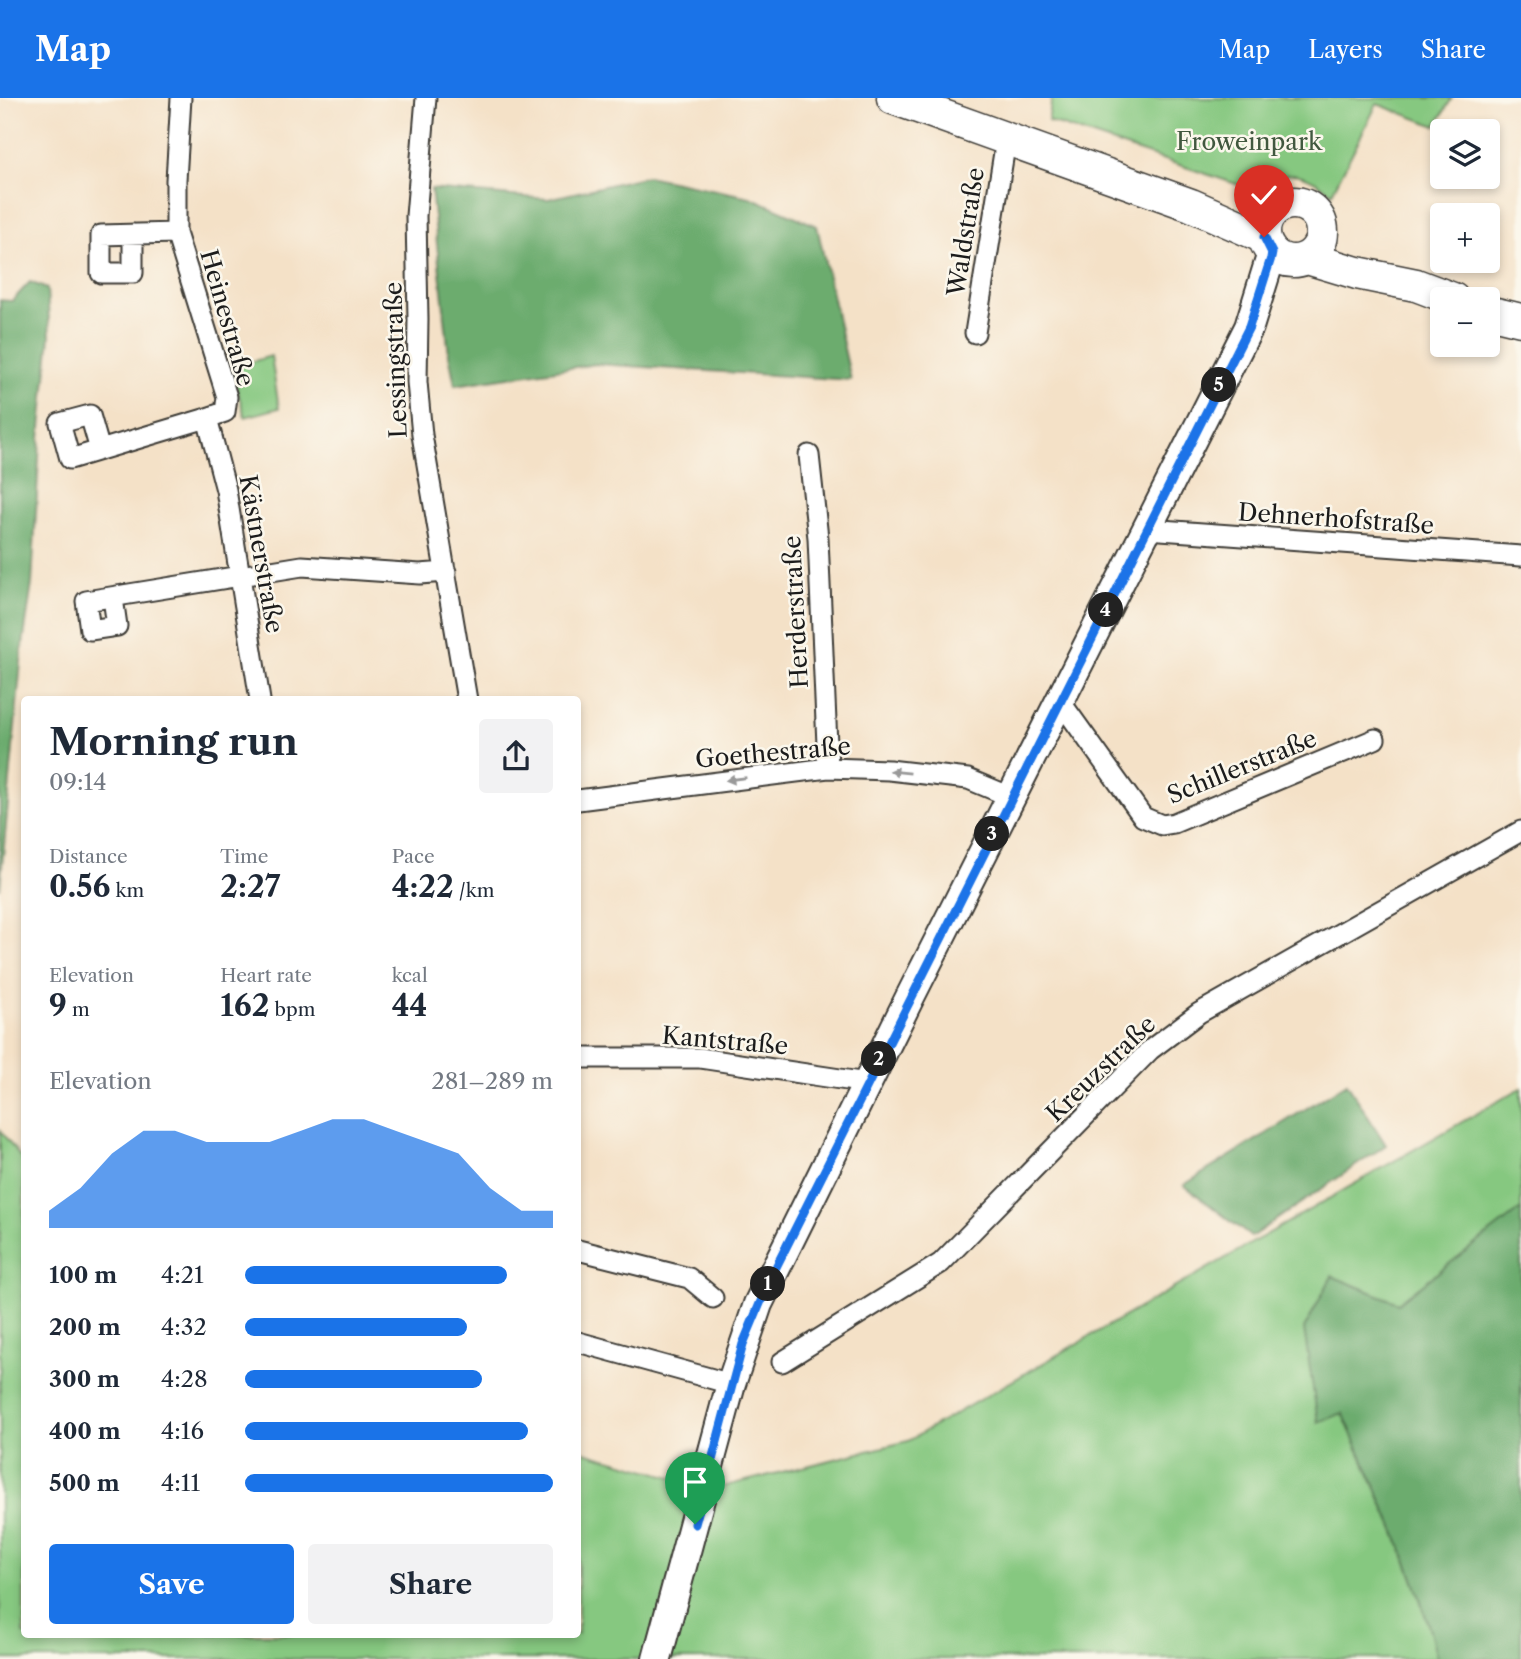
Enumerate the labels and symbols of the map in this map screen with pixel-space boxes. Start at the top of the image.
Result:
park label: Froweinpark [1176,127,1323,156]
street label: Waldstraße [941,165,990,299]
pin [1234,165,1294,237]
street label: Heinestraße [194,246,261,390]
street label: Lessingstraße [378,281,413,439]
pin: 5 [1202,368,1236,402]
street label: Kästnerstraße [233,472,290,635]
street label: Dehnerhofstraße [1237,497,1435,540]
street label: Herderstraße [777,535,814,689]
pin: 4 [1088,592,1124,628]
street label: Schillerstraße [1163,723,1321,810]
street label: Goethestraße [694,731,852,774]
one-way arrow [889,766,911,777]
one-way arrow [725,774,747,785]
pin: 3 [974,816,1010,852]
street label: Kreuzstraße [1040,1009,1161,1128]
street label: Kantstraße [661,1021,789,1060]
pin: 2 [862,1042,896,1076]
pin: 1 [750,1266,786,1302]
pin [665,1452,725,1524]

